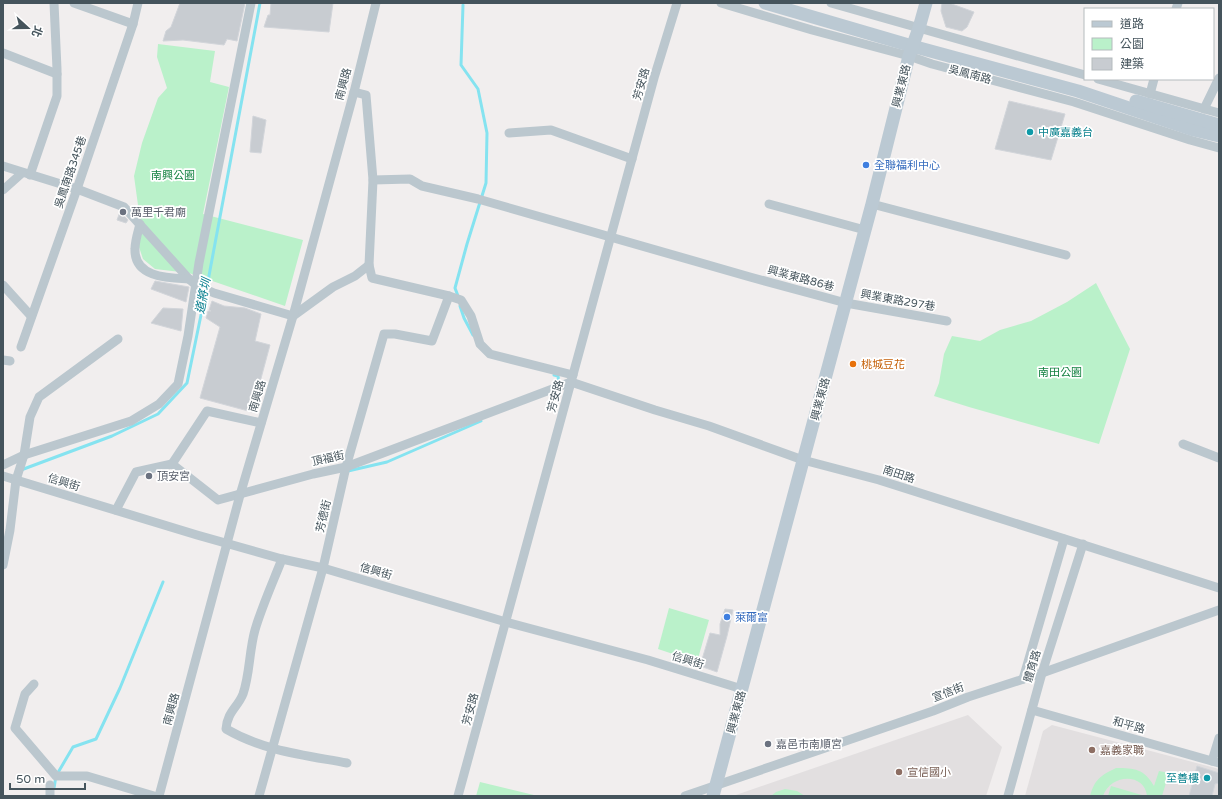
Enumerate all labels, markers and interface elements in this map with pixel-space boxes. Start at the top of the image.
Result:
north arrow [8,8,48,48]
legend [1084,8,1214,80]
text: 道路 [1120,17,1144,31]
text: 北 [29,24,45,39]
text: 公園 [1120,37,1144,51]
text: 建築 [1120,57,1144,71]
street label: 興業東路 [890,63,913,109]
street label: 吳鳳南路 [947,63,993,86]
street label: 芳安路 [631,66,652,102]
street label: 南興路 [333,67,354,102]
place label: 中廣嘉義台 [1038,126,1093,139]
marker: 中廣嘉義台 [1025,127,1035,137]
street label: 吳鳳南路345巷 [52,134,89,210]
place label: 全聯福利中心 [874,159,940,172]
marker: 全聯福利中心 [861,160,871,170]
park label: 南興公園 [151,169,195,182]
place label: 萬里千君廟 [131,206,186,219]
marker: 萬里千君廟 [118,207,128,217]
street label: 興業東路86巷 [766,263,836,294]
water label: 道將圳 [193,275,214,315]
street label: 興業東路297巷 [859,288,936,313]
place label: 桃城豆花 [861,358,905,371]
marker: 桃城豆花 [848,359,858,369]
park label: 南田公園 [1038,366,1082,379]
street label: 興業東路 [809,376,832,422]
street label: 南興路 [246,378,269,414]
street label: 芳安路 [545,379,566,414]
street label: 頂福街 [311,448,346,469]
street label: 南田路 [881,463,917,486]
place label: 頂安宮 [157,470,190,483]
street label: 信興街 [46,471,82,494]
marker: 頂安宮 [144,471,154,481]
street label: 芳德街 [313,499,334,534]
street label: 信興街 [358,561,394,582]
place label: 萊爾富 [735,611,768,624]
marker: 萊爾富 [722,612,732,622]
street label: 體育路 [1021,648,1044,684]
street label: 信興街 [670,649,706,672]
street label: 宣信街 [930,680,966,704]
street label: 興業東路 [725,689,748,735]
street label: 南興路 [161,692,182,727]
street label: 芳安路 [460,692,481,727]
street label: 和平路 [1111,715,1147,736]
place label: 嘉邑市南順宮 [776,738,842,751]
marker: 嘉邑市南順宮 [763,739,773,749]
place label: 嘉義家職 [1100,744,1144,757]
marker: 嘉義家職 [1087,745,1097,755]
scale bar [10,765,85,791]
place label: 宣信國小 [907,766,951,779]
marker: 宣信國小 [894,767,904,777]
text: 50 m [16,772,45,786]
place label: 至善樓 [1166,772,1199,785]
marker: 至善樓 [1202,773,1212,783]

